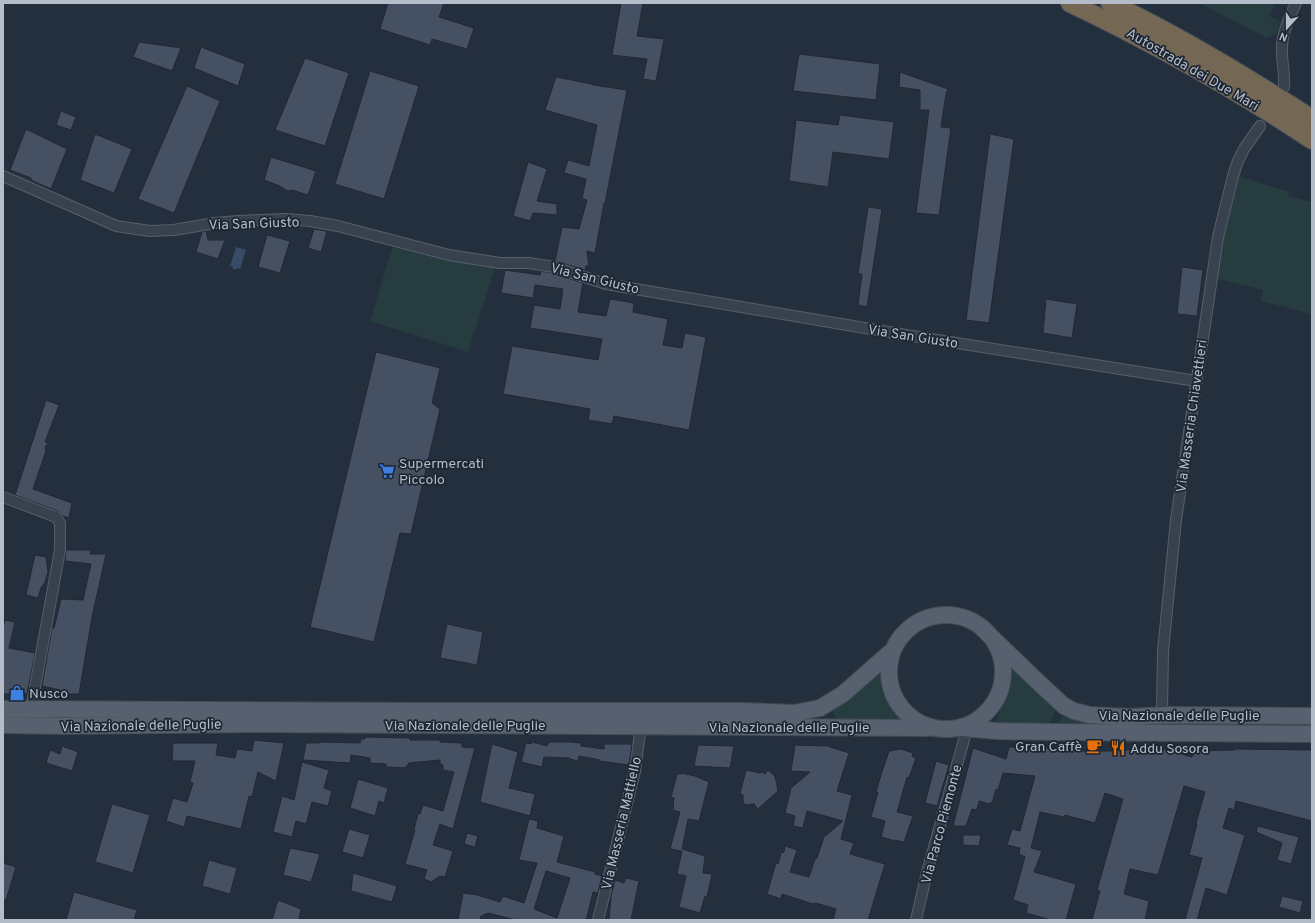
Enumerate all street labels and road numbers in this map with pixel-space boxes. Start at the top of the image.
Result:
street label: Autostrada dei Due Mari [1123,25,1262,115]
street label: Via San Giusto [208,214,300,235]
street label: Via San Giusto [548,260,641,299]
street label: Via San Giusto [867,322,959,353]
street label: Via Masseria Chiavettieri [1173,339,1212,494]
street label: Via Nazionale delle Puglie [1099,708,1260,725]
street label: Via Nazionale delle Puglie [60,717,222,736]
street label: Via Nazionale delle Puglie [385,718,546,735]
street label: Via Nazionale delle Puglie [709,720,870,737]
street label: Via Masseria Mattiello [599,755,646,892]
street label: Via Parco Piemonte [918,763,967,886]

